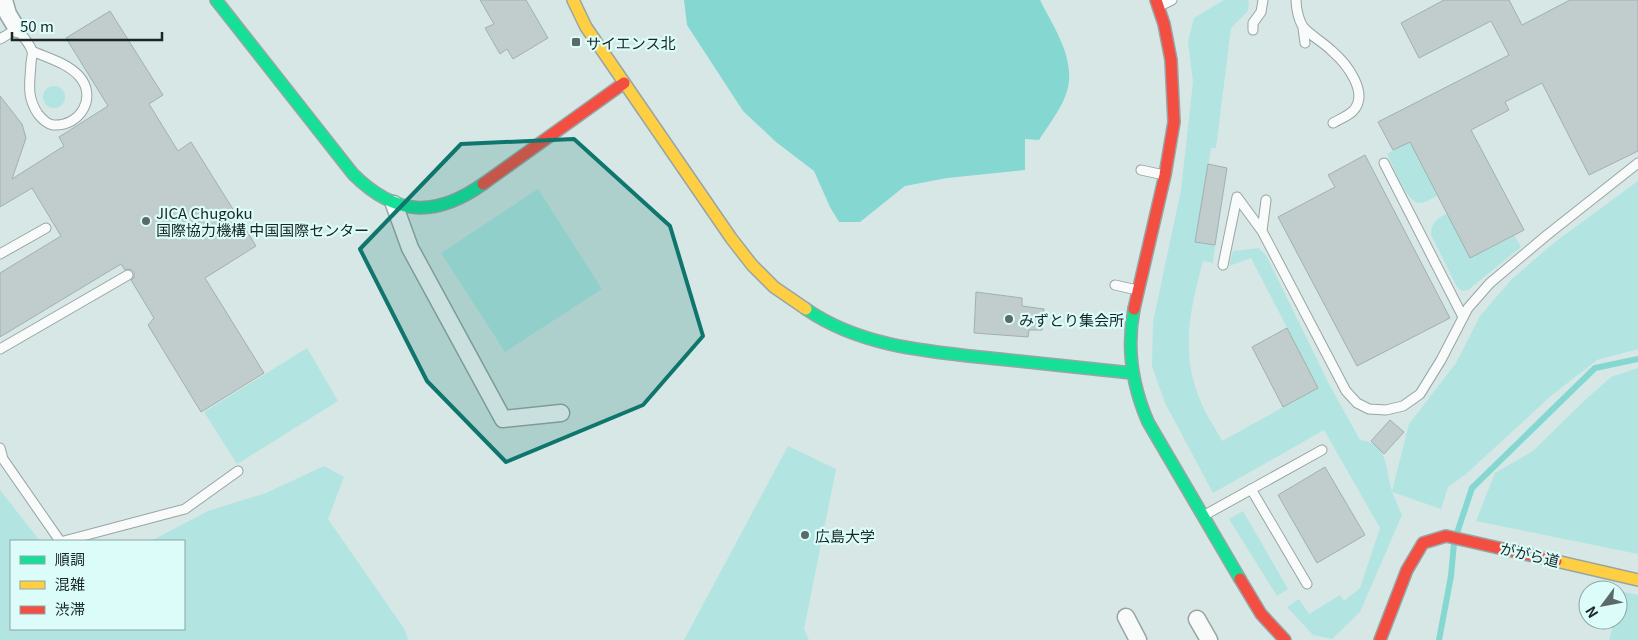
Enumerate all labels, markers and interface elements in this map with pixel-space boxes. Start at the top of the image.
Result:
scale bar [12,10,162,42]
text: 50 m [20,15,54,36]
place label: サイエンス北 [586,32,676,53]
marker: サイエンス北 [570,36,582,48]
place label: JICA Chugoku 国際協力機構 中国国際センター [156,202,369,240]
marker: JICA Chugoku 国際協力機構 中国国際センター [140,215,152,227]
place label: みずとり集会所 [1019,309,1124,330]
marker: みずとり集会所 [1003,313,1015,325]
place label: 広島大学 [815,525,875,546]
marker: 広島大学 [799,529,811,541]
street label: ががら道 [1498,537,1562,571]
legend [10,540,185,630]
text: 順調 [55,548,85,569]
text: 混雑 [55,573,85,594]
north arrow [1578,580,1628,630]
text: 渋滞 [55,598,85,619]
text: N [1580,603,1602,622]

